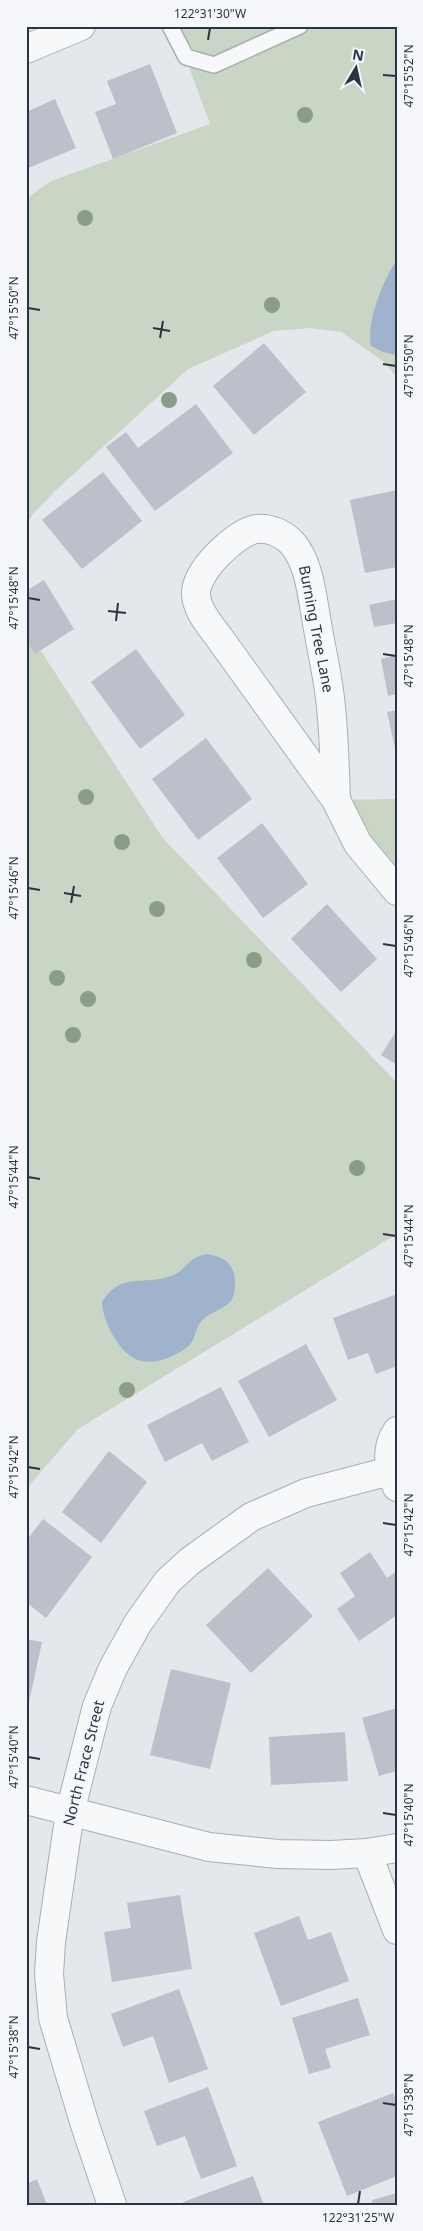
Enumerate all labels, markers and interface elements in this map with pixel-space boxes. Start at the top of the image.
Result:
text: 122°31'30"W [174,5,246,22]
north arrow [330,42,380,92]
text: N [351,44,365,65]
text: 47°15'52"N [400,44,417,108]
text: 47°15'50"N [5,276,22,340]
text: 47°15'50"N [400,334,417,398]
street label: Burning Tree Lane [295,564,339,694]
text: 47°15'48"N [5,566,22,630]
text: 47°15'48"N [400,624,417,688]
text: 47°15'46"N [5,856,22,920]
text: 47°15'46"N [400,914,417,978]
text: 47°15'44"N [5,1145,22,1209]
text: 47°15'44"N [400,1204,417,1268]
text: 47°15'42"N [5,1435,22,1499]
text: 47°15'42"N [400,1493,417,1557]
street label: North Frace Street [58,1697,108,1828]
text: 47°15'40"N [5,1725,22,1789]
text: 47°15'40"N [400,1783,417,1847]
text: 47°15'38"N [5,2015,22,2079]
text: 47°15'38"N [400,2073,417,2137]
text: 122°31'25"W [322,2209,394,2226]

